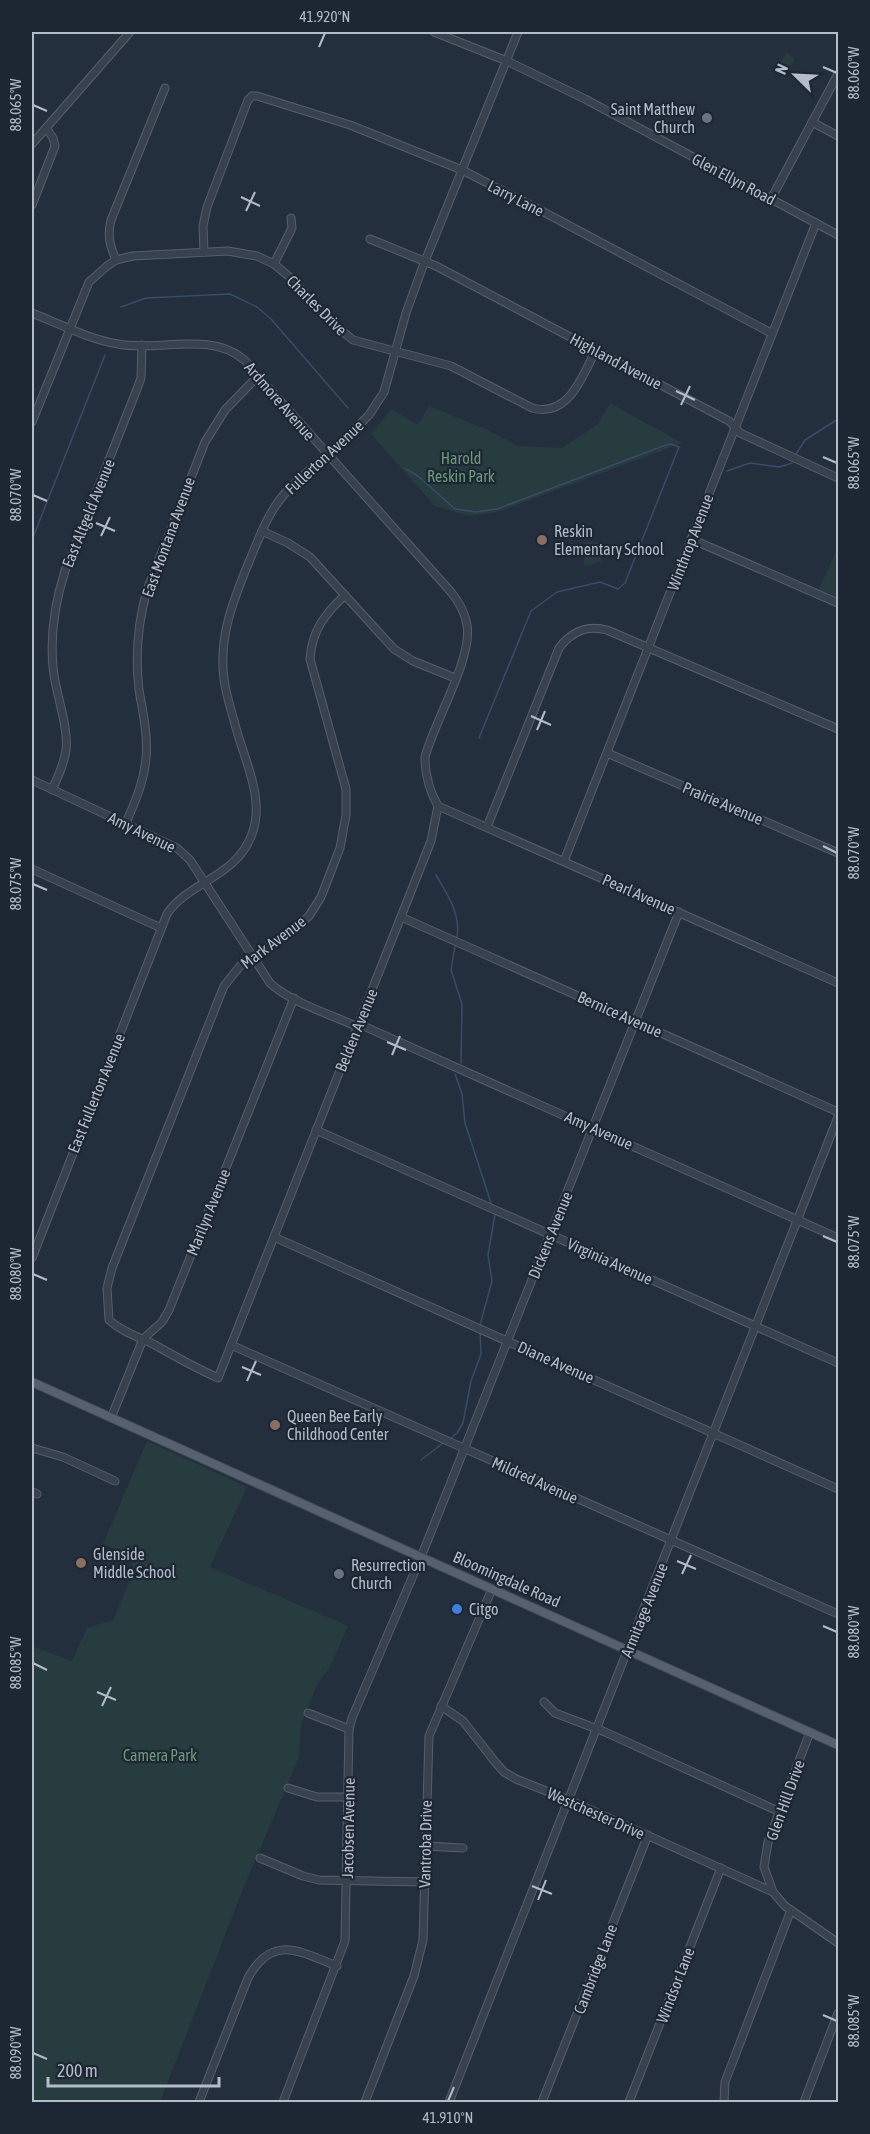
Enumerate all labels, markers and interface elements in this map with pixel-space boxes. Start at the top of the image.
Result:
text: 41.920°N [300,8,350,25]
north arrow [765,45,825,105]
text: 88.060°W [845,46,862,99]
text: N [771,61,791,77]
text: 88.065°W [7,78,24,131]
place label: Saint Matthew Church [611,100,695,136]
marker: Saint Matthew Church [700,111,714,125]
street label: Glen Ellyn Road [689,149,779,209]
street label: Larry Lane [485,176,547,221]
street label: Charles Drive [283,271,351,339]
street label: Highland Avenue [567,329,665,394]
street label: Ardmore Avenue [241,358,319,444]
street label: Fullerton Avenue [281,416,367,498]
text: 88.065°W [845,436,862,489]
park label: Harold Reskin Park [427,449,495,485]
street label: East Altgeld Avenue [58,456,119,570]
text: 88.070°W [7,468,24,521]
street label: East Montana Avenue [138,475,198,599]
street label: Winthrop Avenue [663,491,718,593]
place label: Reskin Elementary School [554,522,665,559]
marker: Reskin Elementary School [535,533,549,547]
street label: Prairie Avenue [680,778,766,828]
street label: Amy Avenue [105,808,178,857]
text: 88.070°W [845,826,862,879]
text: 88.075°W [7,857,24,910]
street label: Pearl Avenue [600,870,678,918]
street label: Mark Avenue [237,912,309,972]
street label: Belden Avenue [331,986,381,1074]
street label: Bernice Avenue [575,987,665,1041]
street label: East Fullerton Avenue [64,1031,128,1155]
street label: Amy Avenue [562,1107,636,1154]
street label: Marilyn Avenue [183,1166,234,1258]
street label: Dickens Avenue [524,1189,576,1281]
text: 88.075°W [845,1215,862,1268]
street label: Virginia Avenue [564,1234,656,1289]
text: 88.080°W [7,1247,24,1300]
street label: Diane Avenue [515,1337,597,1387]
place label: Queen Bee Early Childhood Center [287,1407,389,1443]
marker: Queen Bee Early Childhood Center [268,1418,282,1432]
street label: Mildred Avenue [489,1453,581,1507]
place label: Glenside Middle School [93,1545,177,1581]
street label: Bloomingdale Road [450,1547,563,1612]
marker: Glenside Middle School [74,1556,88,1570]
place label: Resurrection Church [351,1556,426,1592]
street label: Armitage Avenue [617,1560,672,1660]
marker: Resurrection Church [332,1567,346,1581]
place label: Citgo [469,1600,499,1619]
marker: Citgo [450,1602,464,1616]
text: 88.080°W [845,1605,862,1658]
text: 88.085°W [7,1636,24,1689]
park label: Camera Park [123,1746,197,1764]
street label: Glen Hill Drive [762,1757,808,1843]
street label: Jacobsen Avenue [338,1777,358,1879]
street label: Westchester Drive [544,1783,648,1843]
street label: Vantroba Drive [415,1800,435,1888]
street label: Cambridge Lane [570,1922,621,2017]
street label: Windsor Lane [652,1945,698,2025]
text: 88.085°W [845,1994,862,2047]
text: 88.090°W [7,2026,24,2079]
scale bar [48,2050,219,2088]
text: 200 m [57,2060,98,2081]
text: 41.910°N [423,2109,473,2126]

